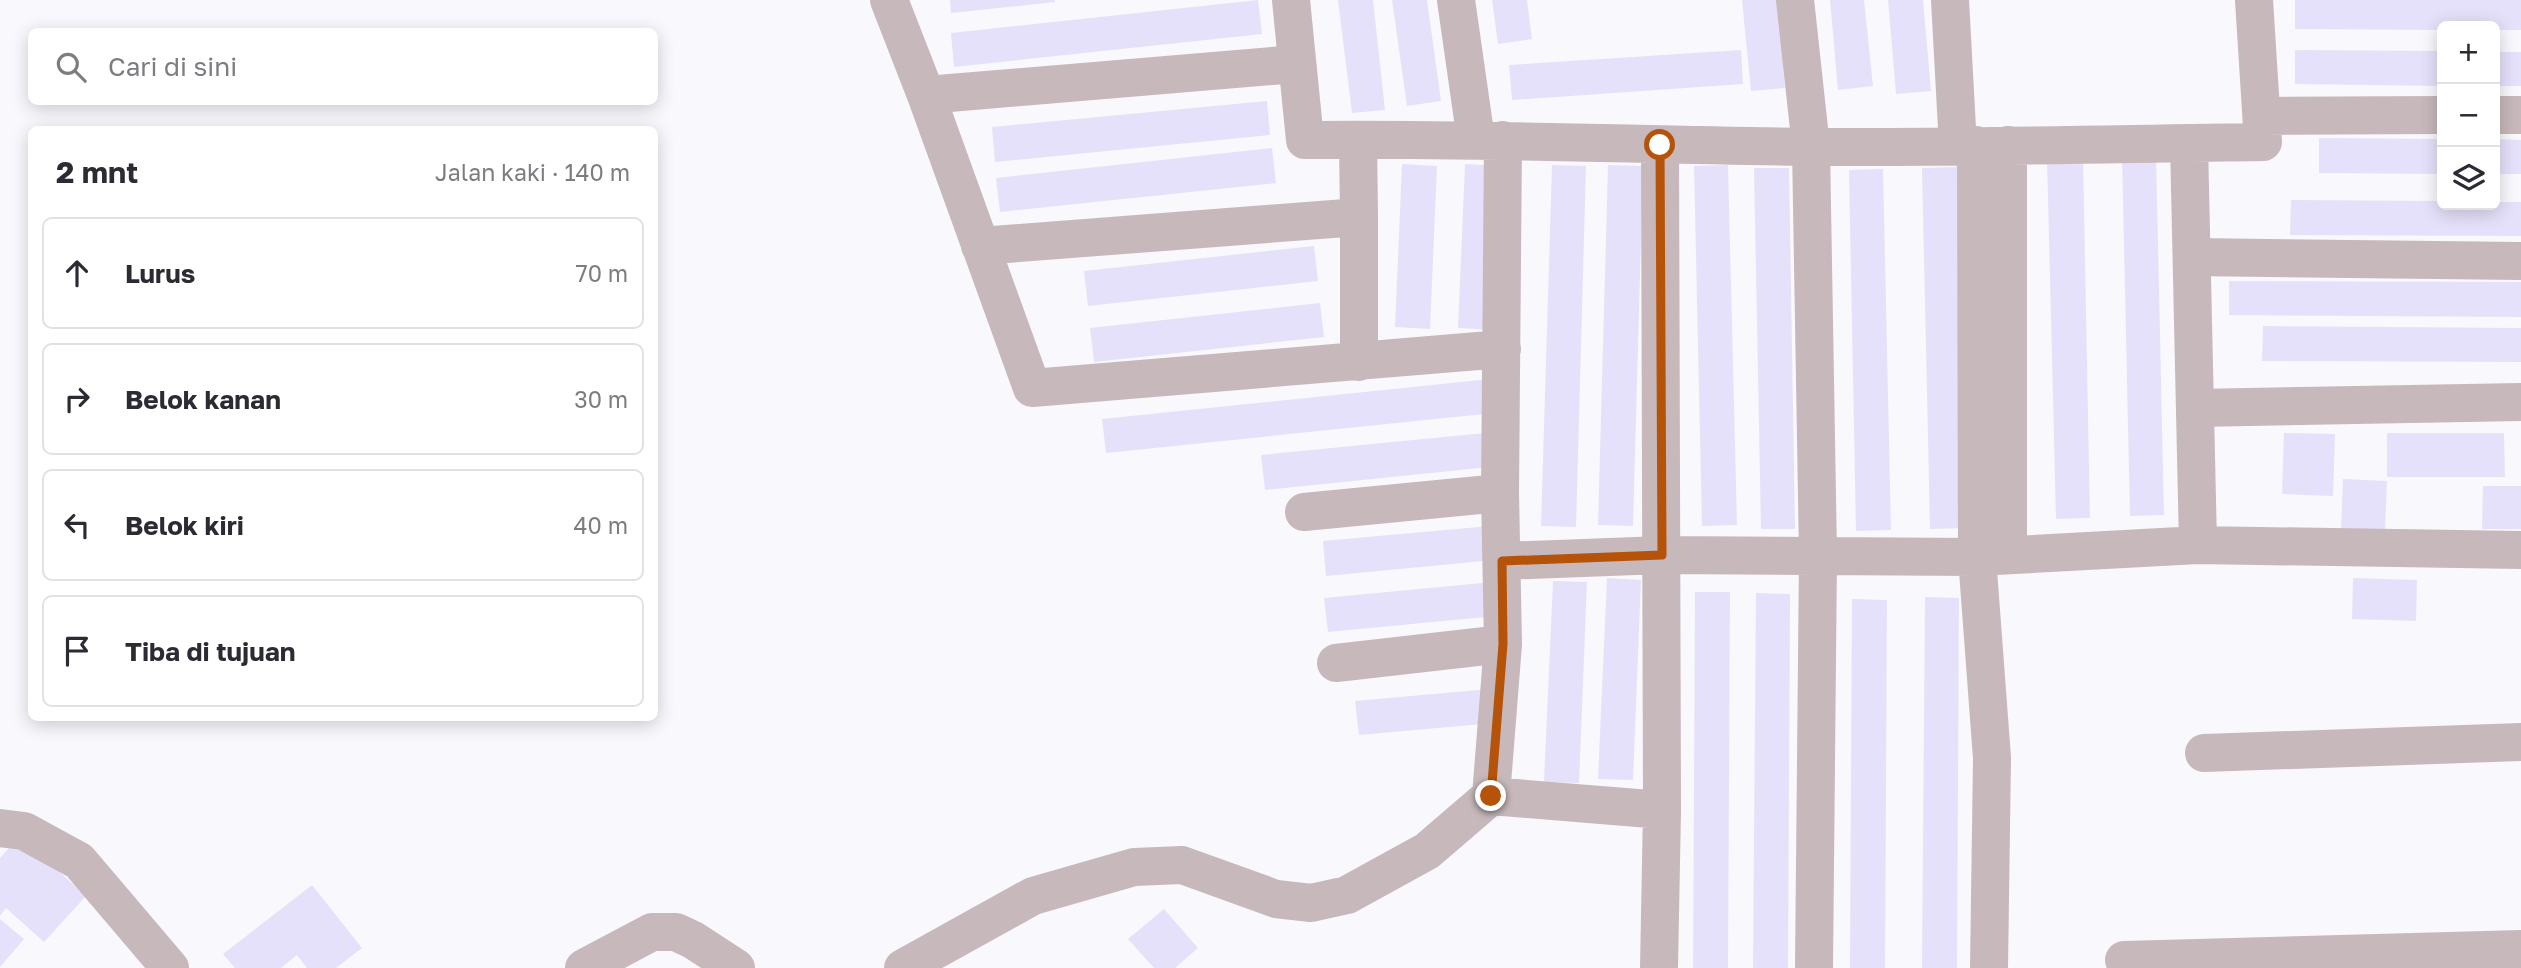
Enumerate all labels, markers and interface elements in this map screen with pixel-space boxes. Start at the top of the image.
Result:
map controls [2437,21,2500,210]
button: + [2437,21,2500,84]
search box [28,28,658,105]
icon: search [52,48,90,86]
text: Cari di sini [108,51,237,82]
button: − [2437,84,2500,147]
route start [1644,129,1675,160]
button: layers [2437,147,2500,210]
text: 2 mnt [56,154,138,190]
text: Jalan kaki · 140 m [435,158,630,186]
icon: ahead [58,254,96,292]
text: Lurus [125,258,195,289]
text: 70 m [575,259,628,287]
icon: right [58,380,96,418]
text: Belok kanan [125,384,281,415]
text: 30 m [574,385,628,413]
icon: left [58,506,96,544]
text: Belok kiri [125,510,244,541]
text: 40 m [574,511,628,539]
icon: arrive [58,632,96,670]
text: Tiba di tujuan [125,636,295,667]
route end [1475,780,1506,811]

